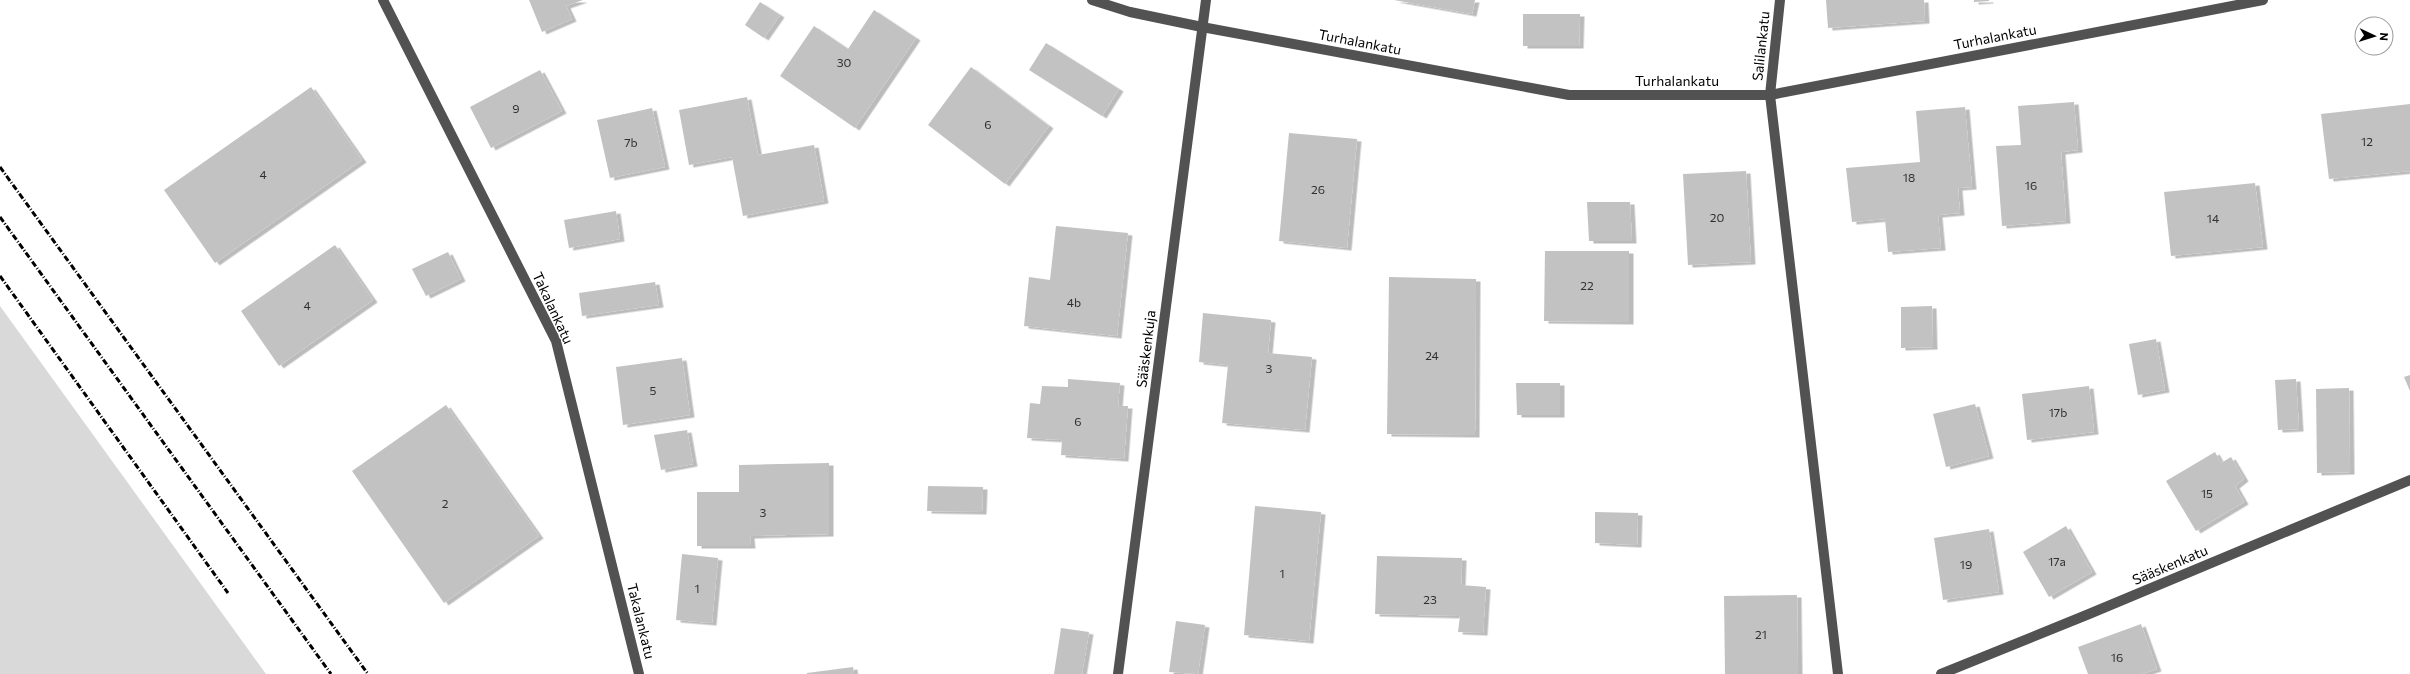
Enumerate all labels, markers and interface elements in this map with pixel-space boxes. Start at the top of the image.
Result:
street label: Salilankatu [1748,10,1773,82]
north arrow [2354,16,2394,56]
street label: Turhalankatu [1952,20,2038,53]
street label: Turhalankatu [1317,25,1403,58]
text: N [2378,32,2391,41]
house number: 30 [837,55,852,69]
street label: Turhalankatu [1635,72,1719,89]
house number: 9 [512,101,520,115]
house number: 6 [984,117,992,131]
house number: 12 [2361,134,2373,148]
house number: 7b [624,135,638,149]
house number: 4 [259,167,267,181]
house number: 18 [1903,170,1915,184]
house number: 16 [2025,178,2037,192]
house number: 26 [1311,182,1325,196]
house number: 20 [1710,210,1724,224]
house number: 14 [2207,211,2219,225]
street label: Takalankatu [529,269,578,346]
house number: 22 [1580,278,1594,292]
house number: 4b [1067,295,1081,309]
house number: 4 [303,298,311,312]
street label: Sääskenkuja [1132,309,1159,389]
house number: 24 [1425,348,1439,362]
house number: 3 [1266,361,1273,375]
house number: 5 [650,383,657,397]
house number: 17b [2049,405,2067,419]
house number: 6 [1074,414,1082,428]
house number: 15 [2201,486,2213,500]
house number: 2 [442,496,449,510]
house number: 3 [760,505,767,519]
street label: Sääskenkatu [2130,541,2210,588]
house number: 17a [2048,554,2066,568]
house number: 19 [1960,557,1972,571]
house number: 1 [1279,566,1285,580]
street label: Takalankatu [624,581,659,660]
house number: 1 [694,581,700,595]
house number: 23 [1423,592,1437,606]
house number: 21 [1755,627,1767,641]
house number: 16 [2111,650,2123,664]

